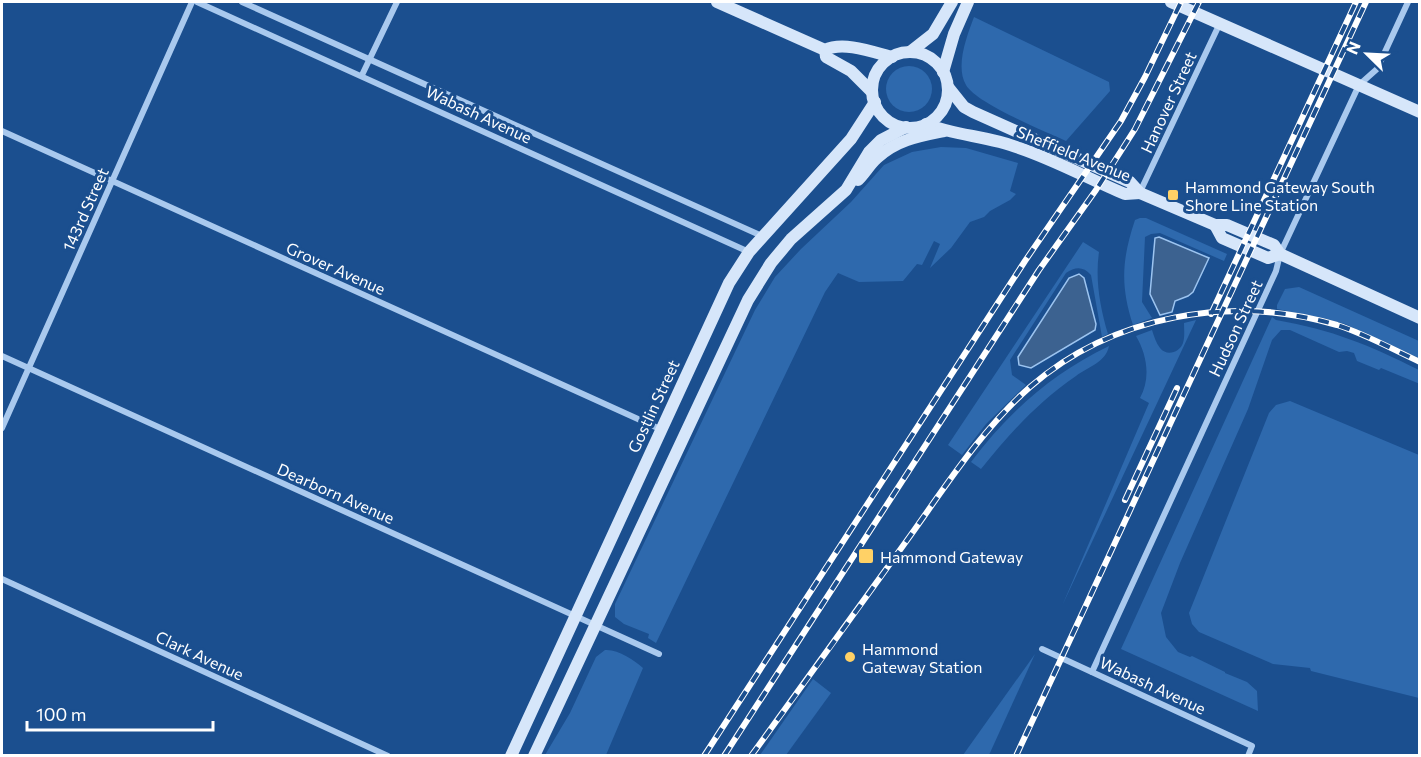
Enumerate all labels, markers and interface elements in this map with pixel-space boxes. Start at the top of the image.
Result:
north arrow [1337,24,1397,84]
text: N [1342,38,1364,57]
street label: Hanover Street [1136,48,1200,156]
street label: Wabash Avenue [423,81,535,147]
street label: Sheffield Avenue [1014,121,1134,185]
street label: 143rd Street [58,164,112,254]
place label: Hammond Gateway South Shore Line Station [1185,177,1375,214]
marker: Hammond Gateway South Shore Line Station [1166,188,1180,202]
street label: Grover Avenue [284,238,388,298]
street label: Hudson Street [1204,276,1266,379]
street label: Gostlin Street [623,356,683,456]
street label: Dearborn Avenue [275,459,397,527]
marker: Hammond Gateway [857,547,875,565]
place label: Hammond Gateway [880,547,1023,566]
street label: Clark Avenue [153,626,247,684]
place label: Hammond Gateway Station [862,639,983,676]
marker: Hammond Gateway Station [843,650,857,664]
street label: Wabash Avenue [1097,652,1209,718]
scale bar [27,694,213,732]
text: 100 m [36,703,86,725]

